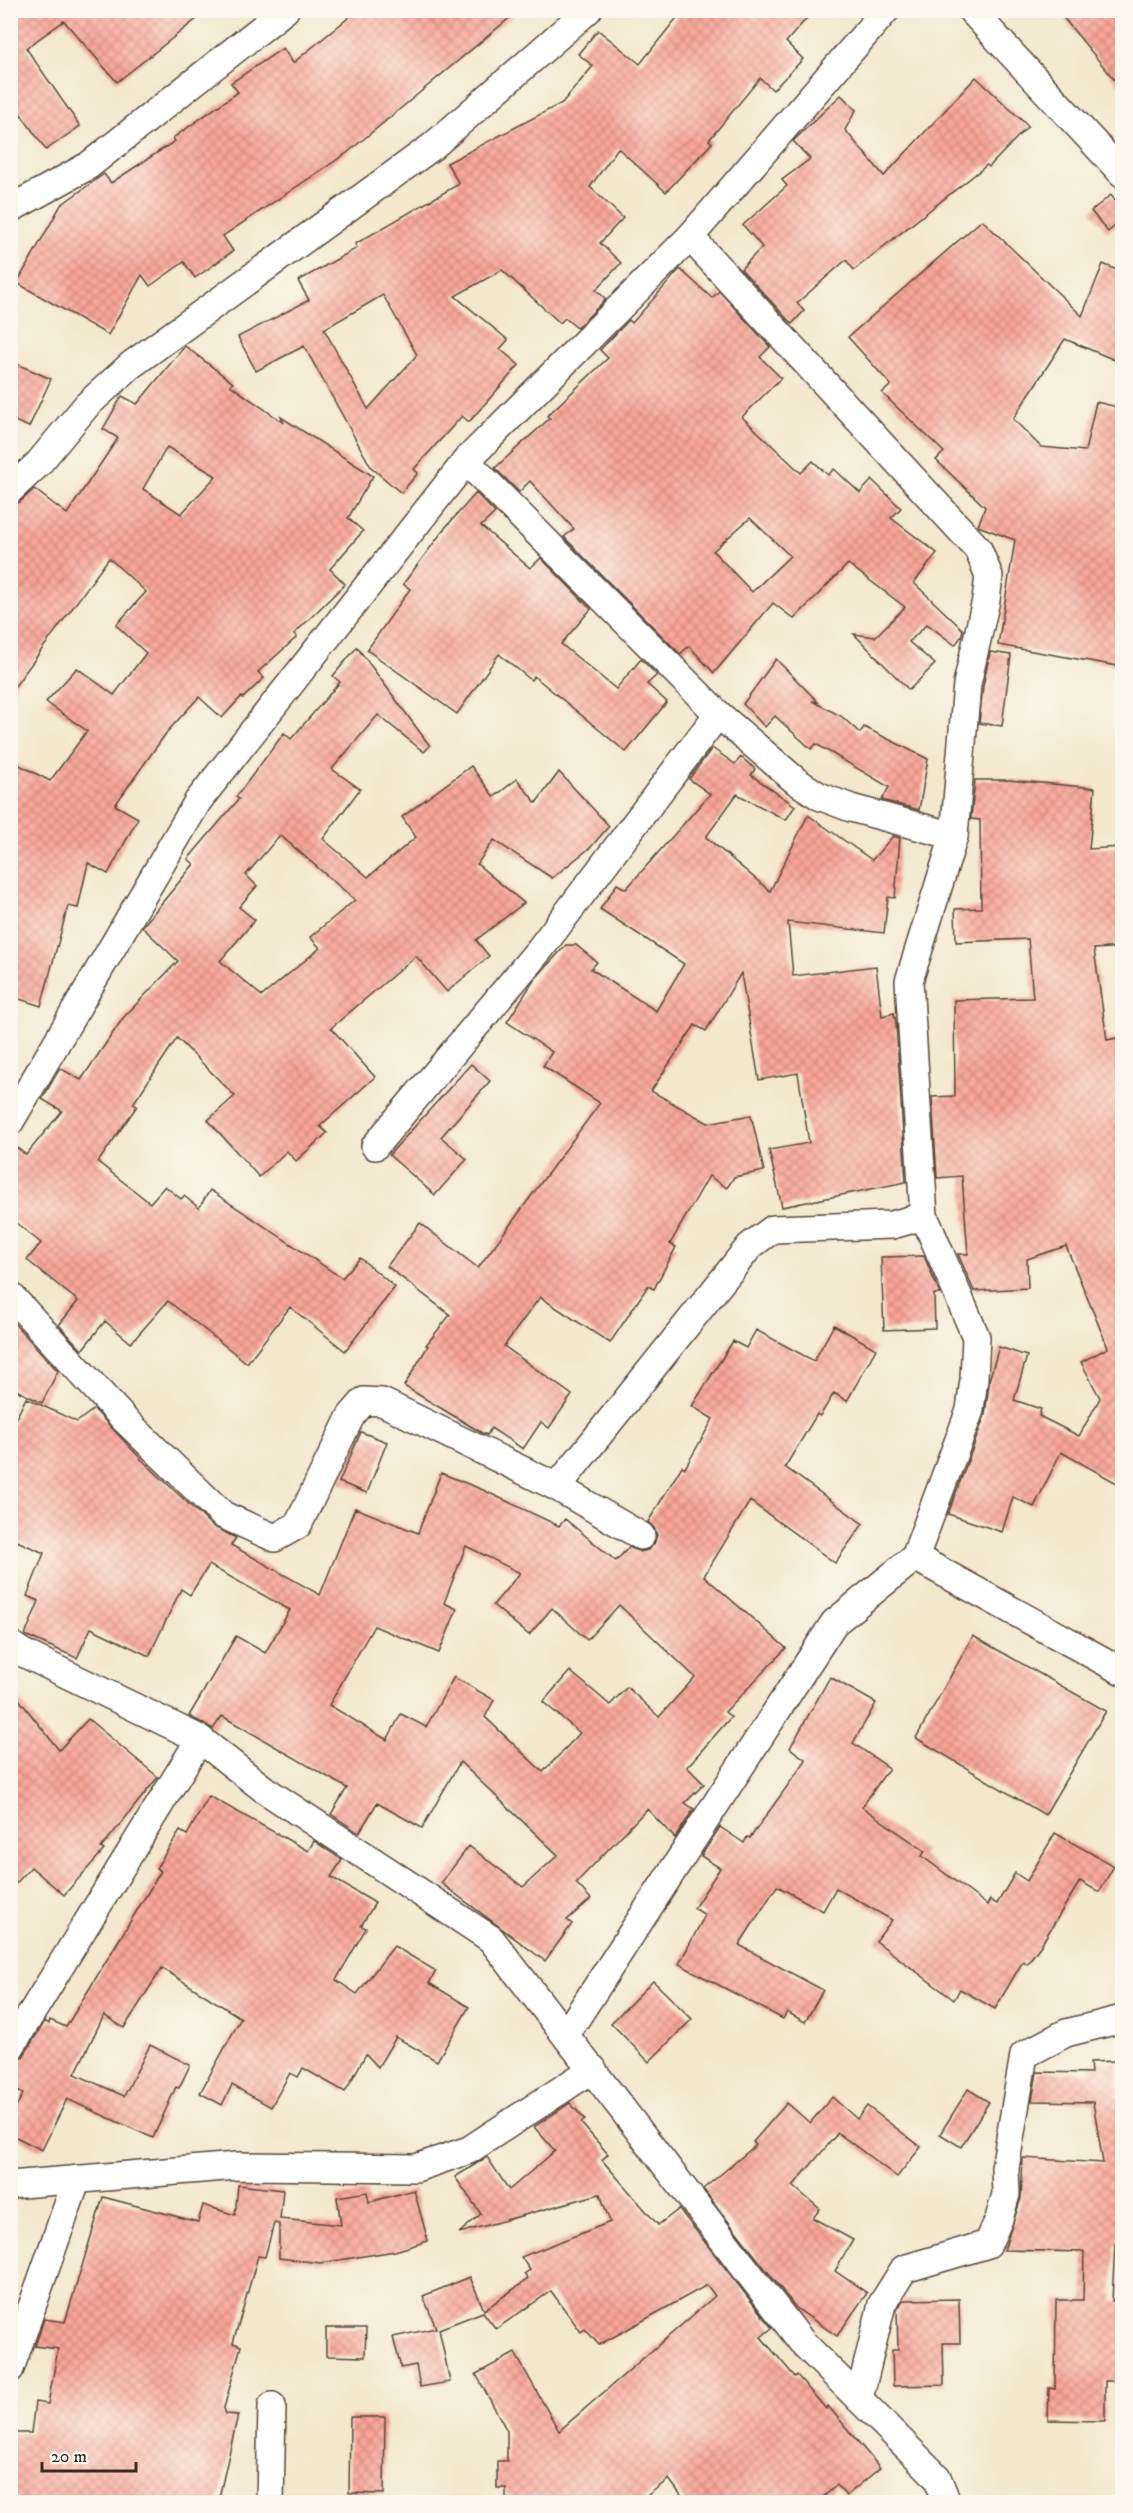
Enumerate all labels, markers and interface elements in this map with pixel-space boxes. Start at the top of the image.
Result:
scale bar [42,2435,136,2473]
text: 20 m [51,2446,87,2468]

